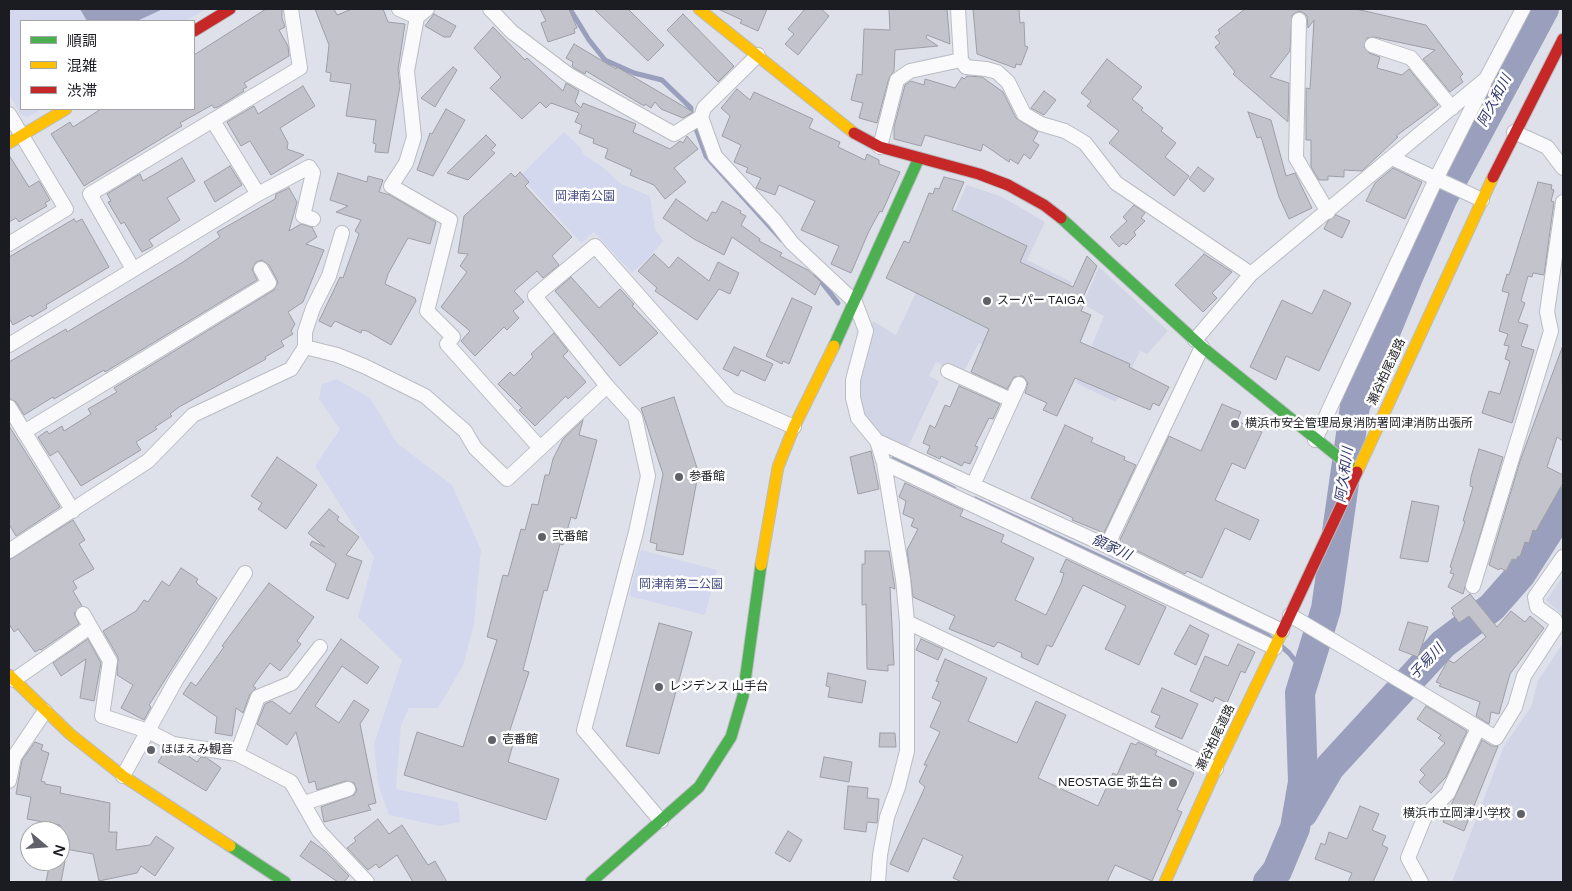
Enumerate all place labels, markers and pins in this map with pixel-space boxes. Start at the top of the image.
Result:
place label: スーパー TAIGA [997,294,1085,308]
marker: スーパー TAIGA [981,295,993,307]
place label: 横浜市安全管理局泉消防署岡津消防出張所 [1245,417,1473,431]
marker: 横浜市安全管理局泉消防署岡津消防出張所 [1229,418,1241,430]
place label: 参番館 [689,470,725,484]
marker: 参番館 [673,471,685,483]
place label: 弐番館 [552,530,588,544]
marker: 弐番館 [536,531,548,543]
place label: レジデンス 山手台 [669,680,768,694]
marker: レジデンス 山手台 [653,681,665,693]
place label: 壱番館 [502,733,538,747]
marker: 壱番館 [486,734,498,746]
place label: ほほえみ観音 [161,743,233,757]
marker: ほほえみ観音 [145,744,157,756]
place label: NEOSTAGE 弥生台 [1058,776,1163,790]
marker: NEOSTAGE 弥生台 [1167,777,1179,789]
place label: 横浜市立岡津小学校 [1403,807,1511,821]
marker: 横浜市立岡津小学校 [1515,808,1527,820]

